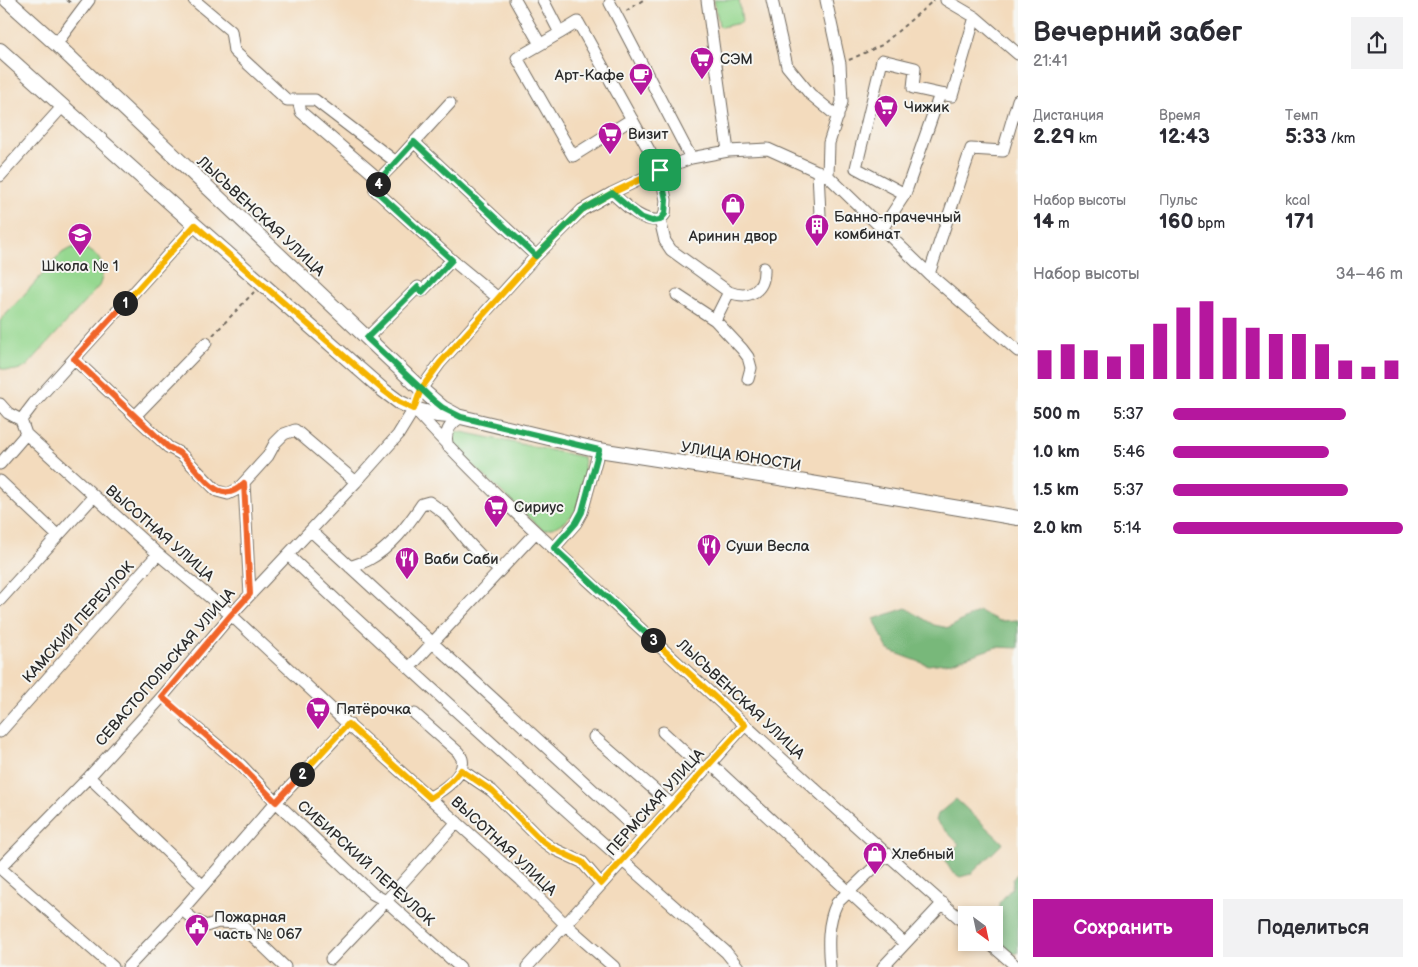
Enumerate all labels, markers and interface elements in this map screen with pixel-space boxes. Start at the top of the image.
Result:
text: Вечерний забег [1033,16,1242,49]
button: share [1351,17,1403,69]
supermarket icon: СЭМ [689,46,715,80]
place label: СЭМ [720,50,753,69]
text: 21:41 [1033,52,1068,71]
cafe icon: Арт-Кафе [628,62,654,96]
place label: Арт-Кафе [554,66,624,85]
supermarket icon: Чижик [873,94,899,128]
place label: Чижик [904,98,949,117]
text: Дистанция [1033,107,1104,124]
text: Время [1159,107,1201,124]
text: Темп [1285,107,1318,124]
supermarket icon: Визит [597,121,623,155]
text: 2.29 [1033,124,1075,149]
text: 12:43 [1159,124,1210,149]
text: 5:33 [1285,124,1327,149]
place label: Визит [628,125,668,144]
text: km [1075,130,1097,147]
text: /km [1327,130,1355,147]
pin [639,149,681,191]
street label: ЛЫСЬВЕНСКАЯ УЛИЦА [192,151,329,281]
icon: arrive [646,156,674,184]
pin: 4 [366,172,390,196]
text: 4 [374,176,383,193]
shop icon: Аринин двор [720,192,746,226]
text: Набор высоты [1033,192,1126,209]
text: Пульс [1159,192,1198,209]
text: kcal [1285,192,1310,209]
place label: Банно-прачечный комбинат [834,208,961,244]
text: 14 [1033,209,1054,234]
text: 160 [1159,209,1194,234]
text: 171 [1285,209,1314,234]
building icon: Банно-прачечный комбинат [804,213,830,247]
text: m [1054,215,1070,232]
text: bpm [1194,215,1225,232]
school or university icon: Школа № 1 [67,222,93,256]
place label: Аринин двор [688,227,778,246]
place label: Школа № 1 [41,257,119,276]
text: Набор высоты [1033,265,1140,284]
text: 34–46 m [1336,265,1403,284]
pin: 1 [112,290,138,316]
text: 1 [123,295,128,312]
text: 500 m [1033,405,1080,424]
text: 5:37 [1113,405,1143,424]
street label: УЛИЦА ЮНОСТИ [679,438,802,475]
text: 1.0 km [1033,443,1080,462]
text: 5:46 [1113,443,1145,462]
street label: ВЫСОТНАЯ УЛИЦА [102,481,218,586]
text: 1.5 km [1033,481,1079,500]
text: 5:37 [1113,481,1143,500]
supermarket icon: Сириус [483,494,509,528]
place label: Сириус [514,498,564,517]
text: 2.0 km [1033,519,1082,538]
text: 5:14 [1113,519,1141,538]
restaurant icon: Суши Весла [696,533,722,567]
place label: Суши Весла [726,537,810,556]
restaurant icon: Ваби Саби [394,546,420,580]
place label: Ваби Саби [424,550,499,569]
street label: КАМСКИЙ ПЕРЕУЛОК [19,557,138,687]
street label: СЕВАСТОПОЛЬСКАЯ УЛИЦА [92,584,240,750]
pin: 3 [640,628,666,652]
text: 3 [649,632,658,649]
street label: ЛЫСЬВЕНСКАЯ УЛИЦА [672,634,809,764]
supermarket icon: Пятёрочка [305,696,331,730]
place label: Пятёрочка [336,700,411,719]
street label: ПЕРМСКАЯ УЛИЦА [602,744,709,860]
pin: 2 [290,762,314,786]
text: 2 [298,766,307,783]
street label: ВЫСОТНАЯ УЛИЦА [447,793,561,901]
street label: СИБИРСКИЙ ПЕРЕУЛОК [293,797,439,930]
shop icon: Хлебный [862,841,888,875]
place label: Хлебный [892,845,954,864]
button: Сохранить [1033,899,1213,957]
button: Поделиться [1223,899,1403,957]
north arrow [958,906,1002,951]
map controls [958,906,1003,951]
place label: Пожарная часть № 067 [214,908,303,944]
public building icon: Пожарная часть № 067 [184,913,210,947]

